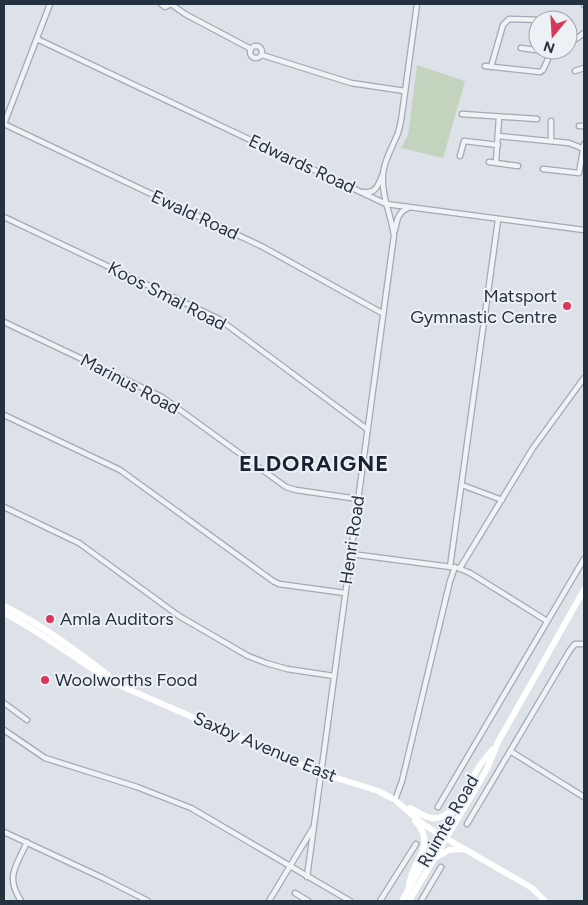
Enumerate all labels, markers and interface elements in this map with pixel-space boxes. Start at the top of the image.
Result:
north arrow [528,10,578,60]
text: N [541,37,557,57]
street label: Edwards Road [245,130,359,198]
street label: Ewald Road [148,185,242,245]
street label: Koos Smal Road [104,257,230,335]
place label: Matsport Gymnastic Centre [410,285,557,328]
marker: Matsport Gymnastic Centre [561,300,573,312]
street label: Marinus Road [77,349,183,419]
district label: ELDORAIGNE [239,450,389,477]
street label: Henri Road [335,494,369,586]
place label: Amla Auditors [60,608,174,630]
marker: Amla Auditors [44,613,56,625]
place label: Woolworths Food [55,669,198,691]
marker: Woolworths Food [39,674,51,686]
street label: Saxby Avenue East [190,707,340,787]
street label: Ruimte Road [413,771,483,871]

